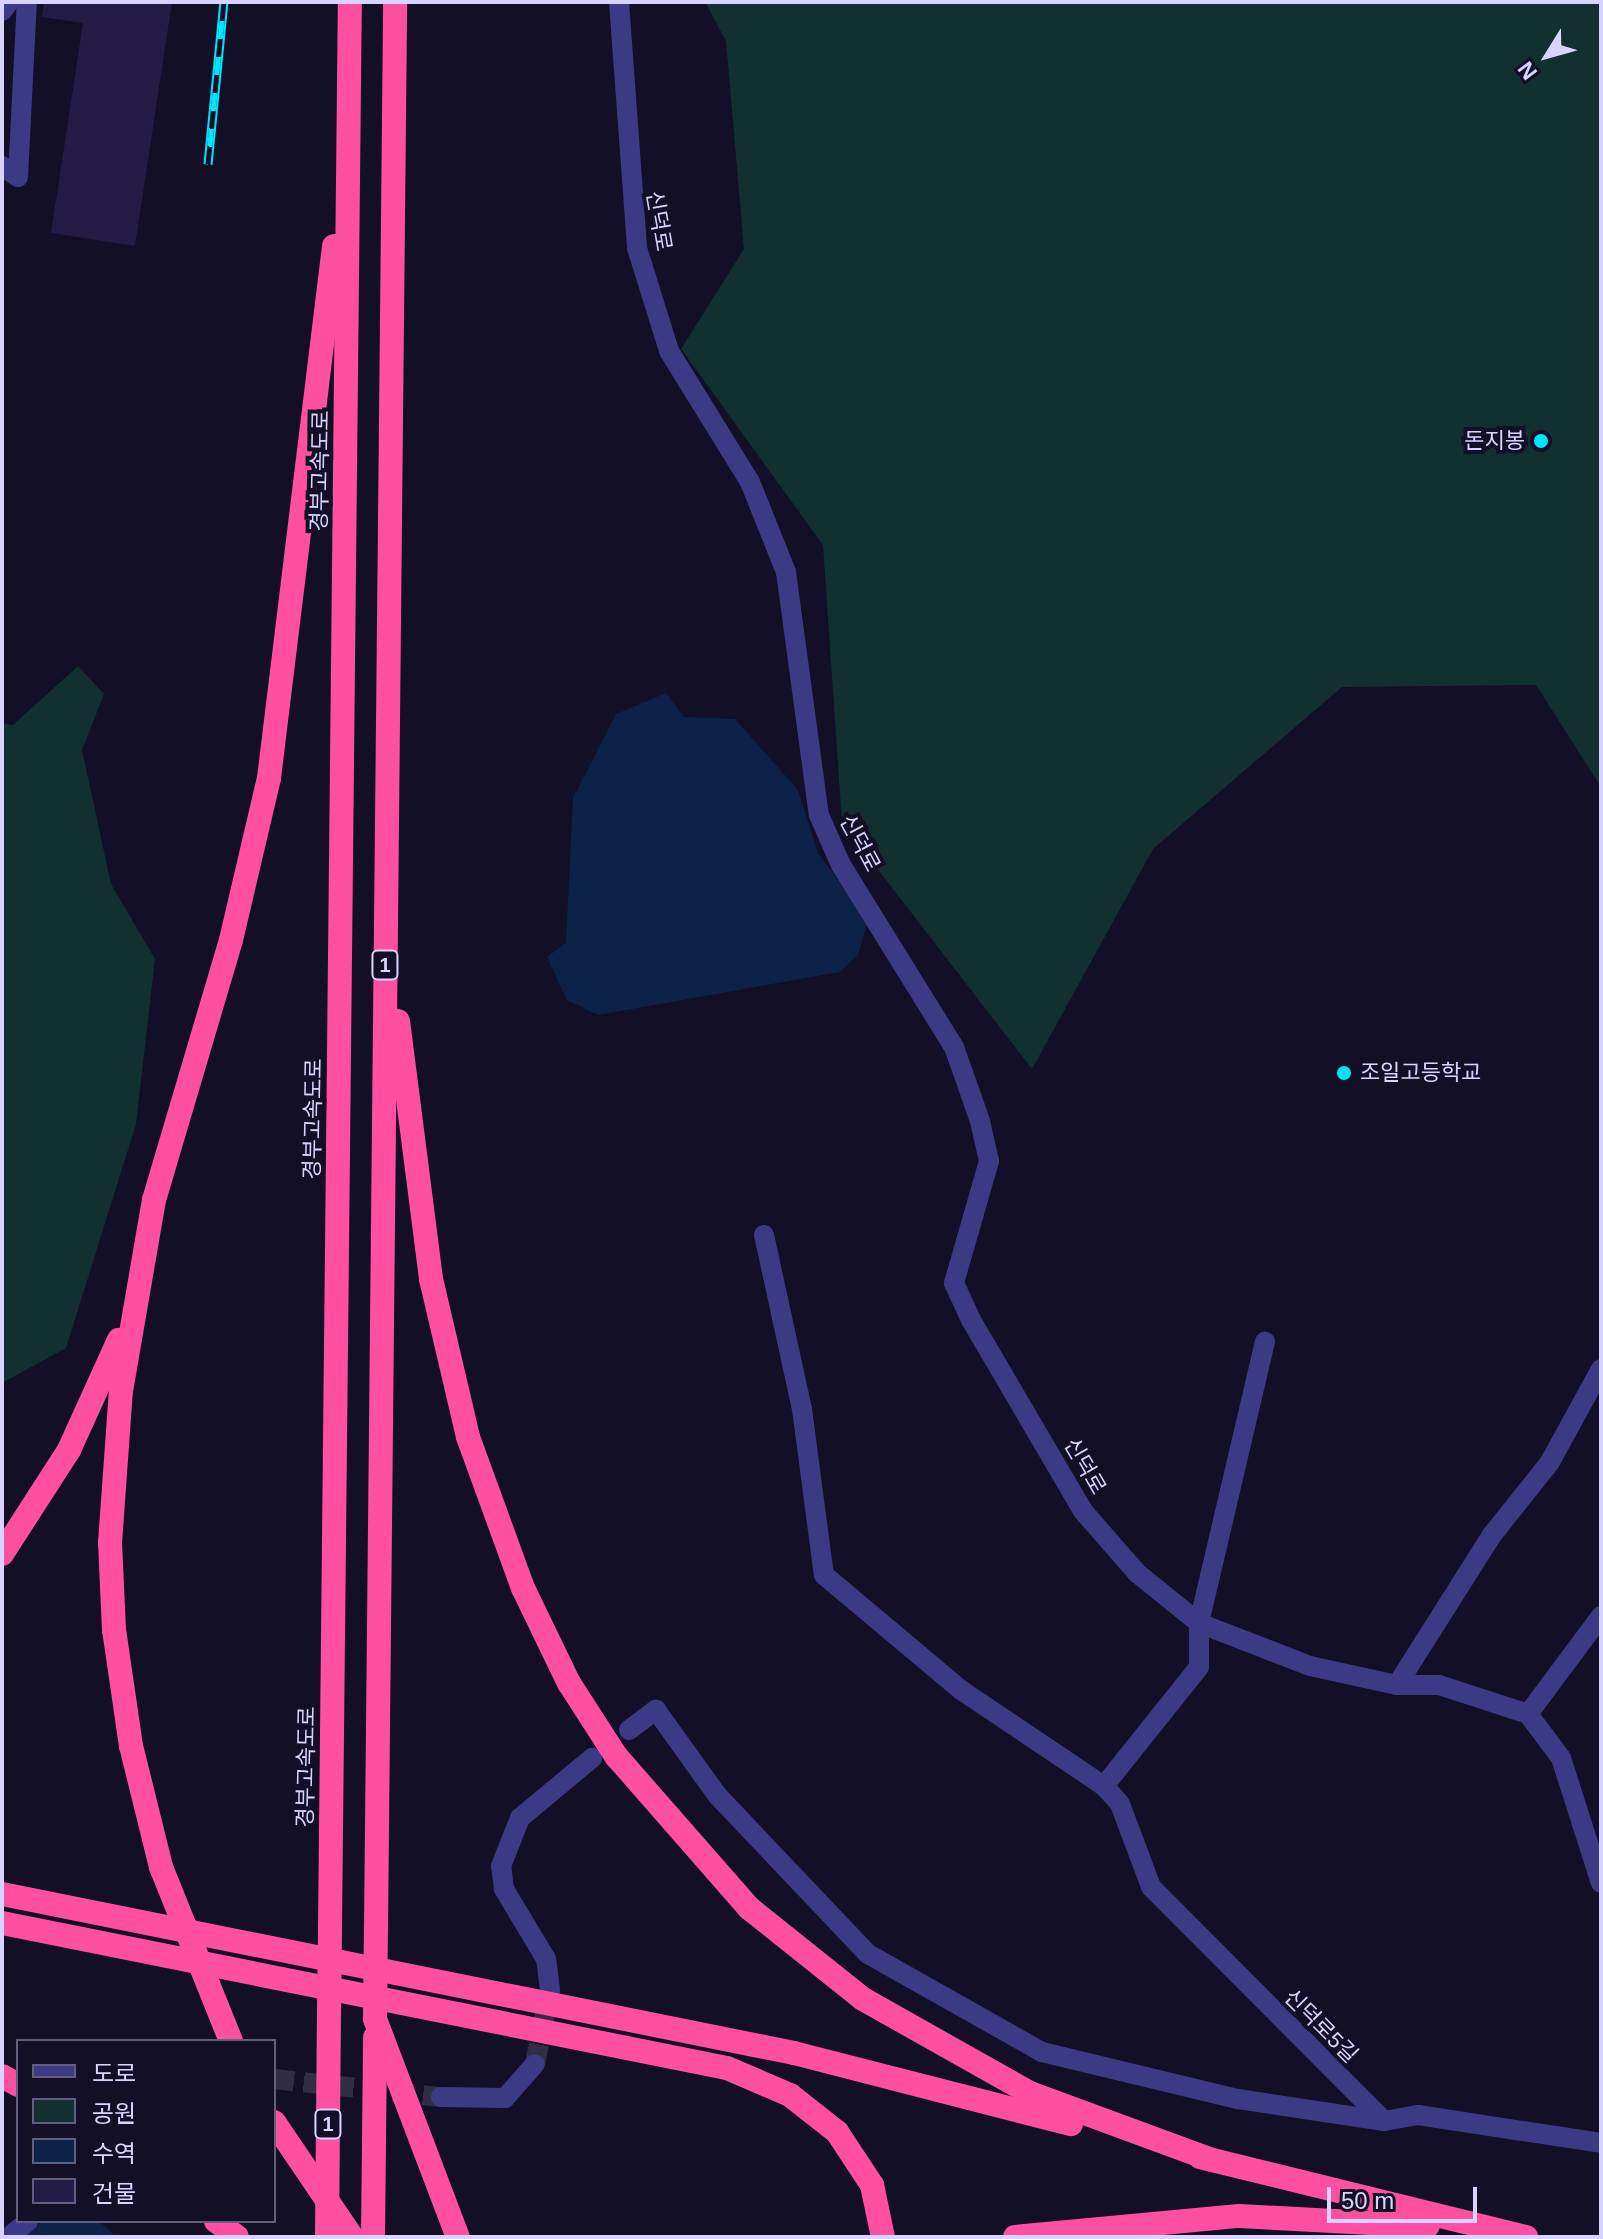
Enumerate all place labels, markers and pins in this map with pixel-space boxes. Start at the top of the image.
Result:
place label: 돈지봉 [1464,428,1525,454]
marker: 돈지봉 [1532,432,1550,450]
place label: 조일고등학교 [1360,1060,1481,1086]
marker: 조일고등학교 [1335,1064,1353,1082]

